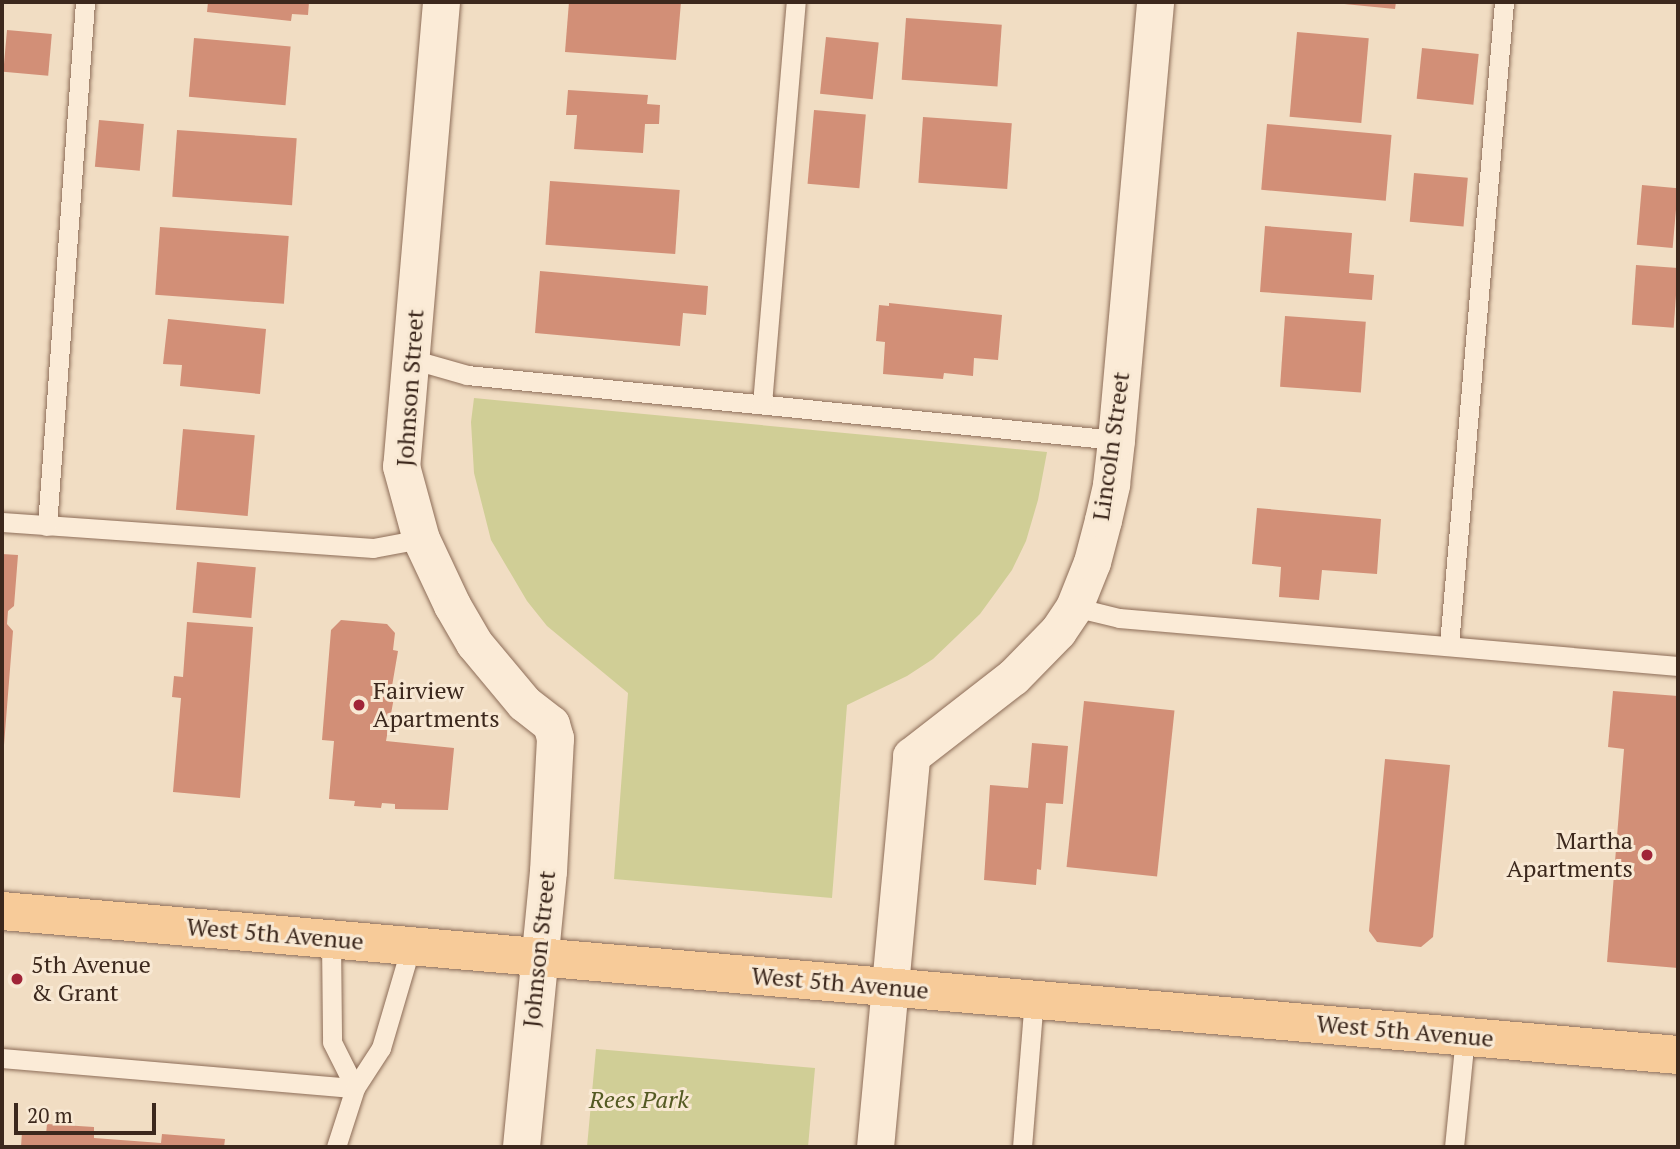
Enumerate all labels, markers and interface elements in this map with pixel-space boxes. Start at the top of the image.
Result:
street label: Johnson Street [390,308,430,468]
street label: Lincoln Street [1086,370,1136,522]
place label: Fairview Apartments [373,677,500,733]
marker: Fairview Apartments [351,697,367,713]
place label: Martha Apartments [1506,827,1633,883]
marker: Martha Apartments [1639,847,1655,863]
street label: Johnson Street [516,869,562,1029]
street label: West 5th Avenue [185,912,365,956]
place label: 5th Avenue & Grant [31,951,151,1007]
street label: West 5th Avenue [750,961,930,1005]
marker: 5th Avenue & Grant [9,971,25,987]
street label: West 5th Avenue [1315,1009,1495,1053]
park label: Rees Park [589,1086,689,1114]
scale bar [18,1090,159,1134]
text: 20 m [27,1101,73,1129]

